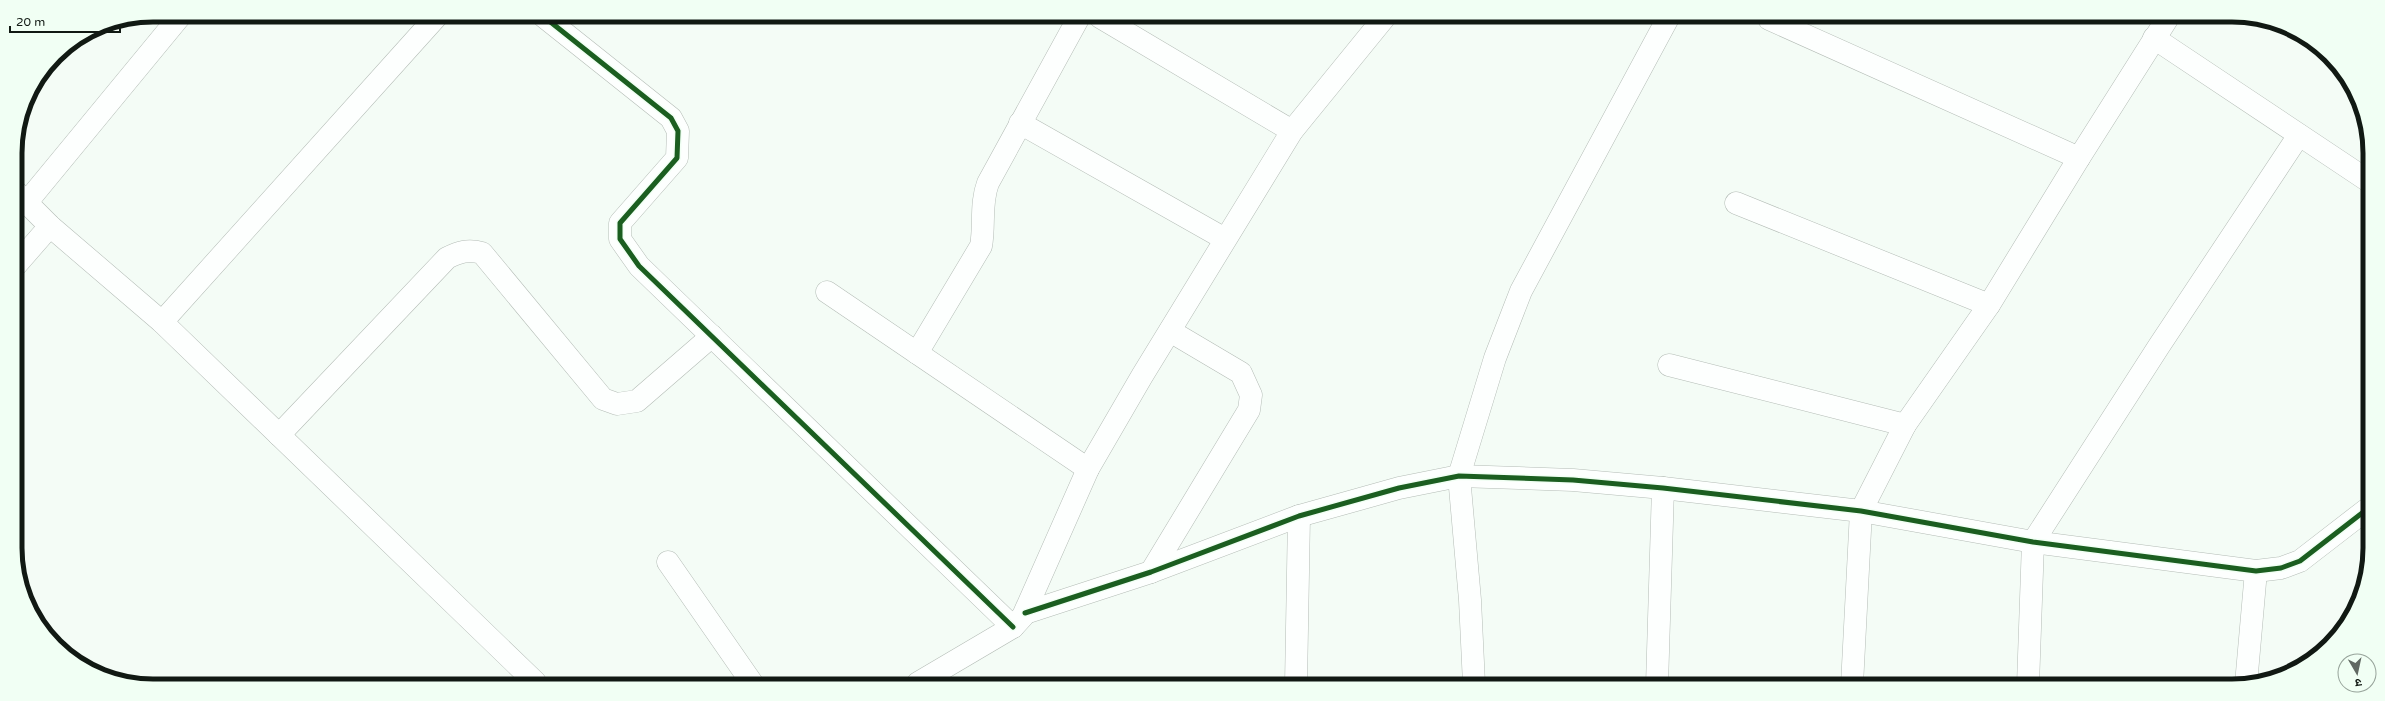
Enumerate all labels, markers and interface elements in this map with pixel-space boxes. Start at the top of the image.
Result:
scale bar [10,8,120,34]
text: 20 m [16,15,45,29]
north arrow [2337,653,2377,693]
text: उ [2354,675,2363,689]

